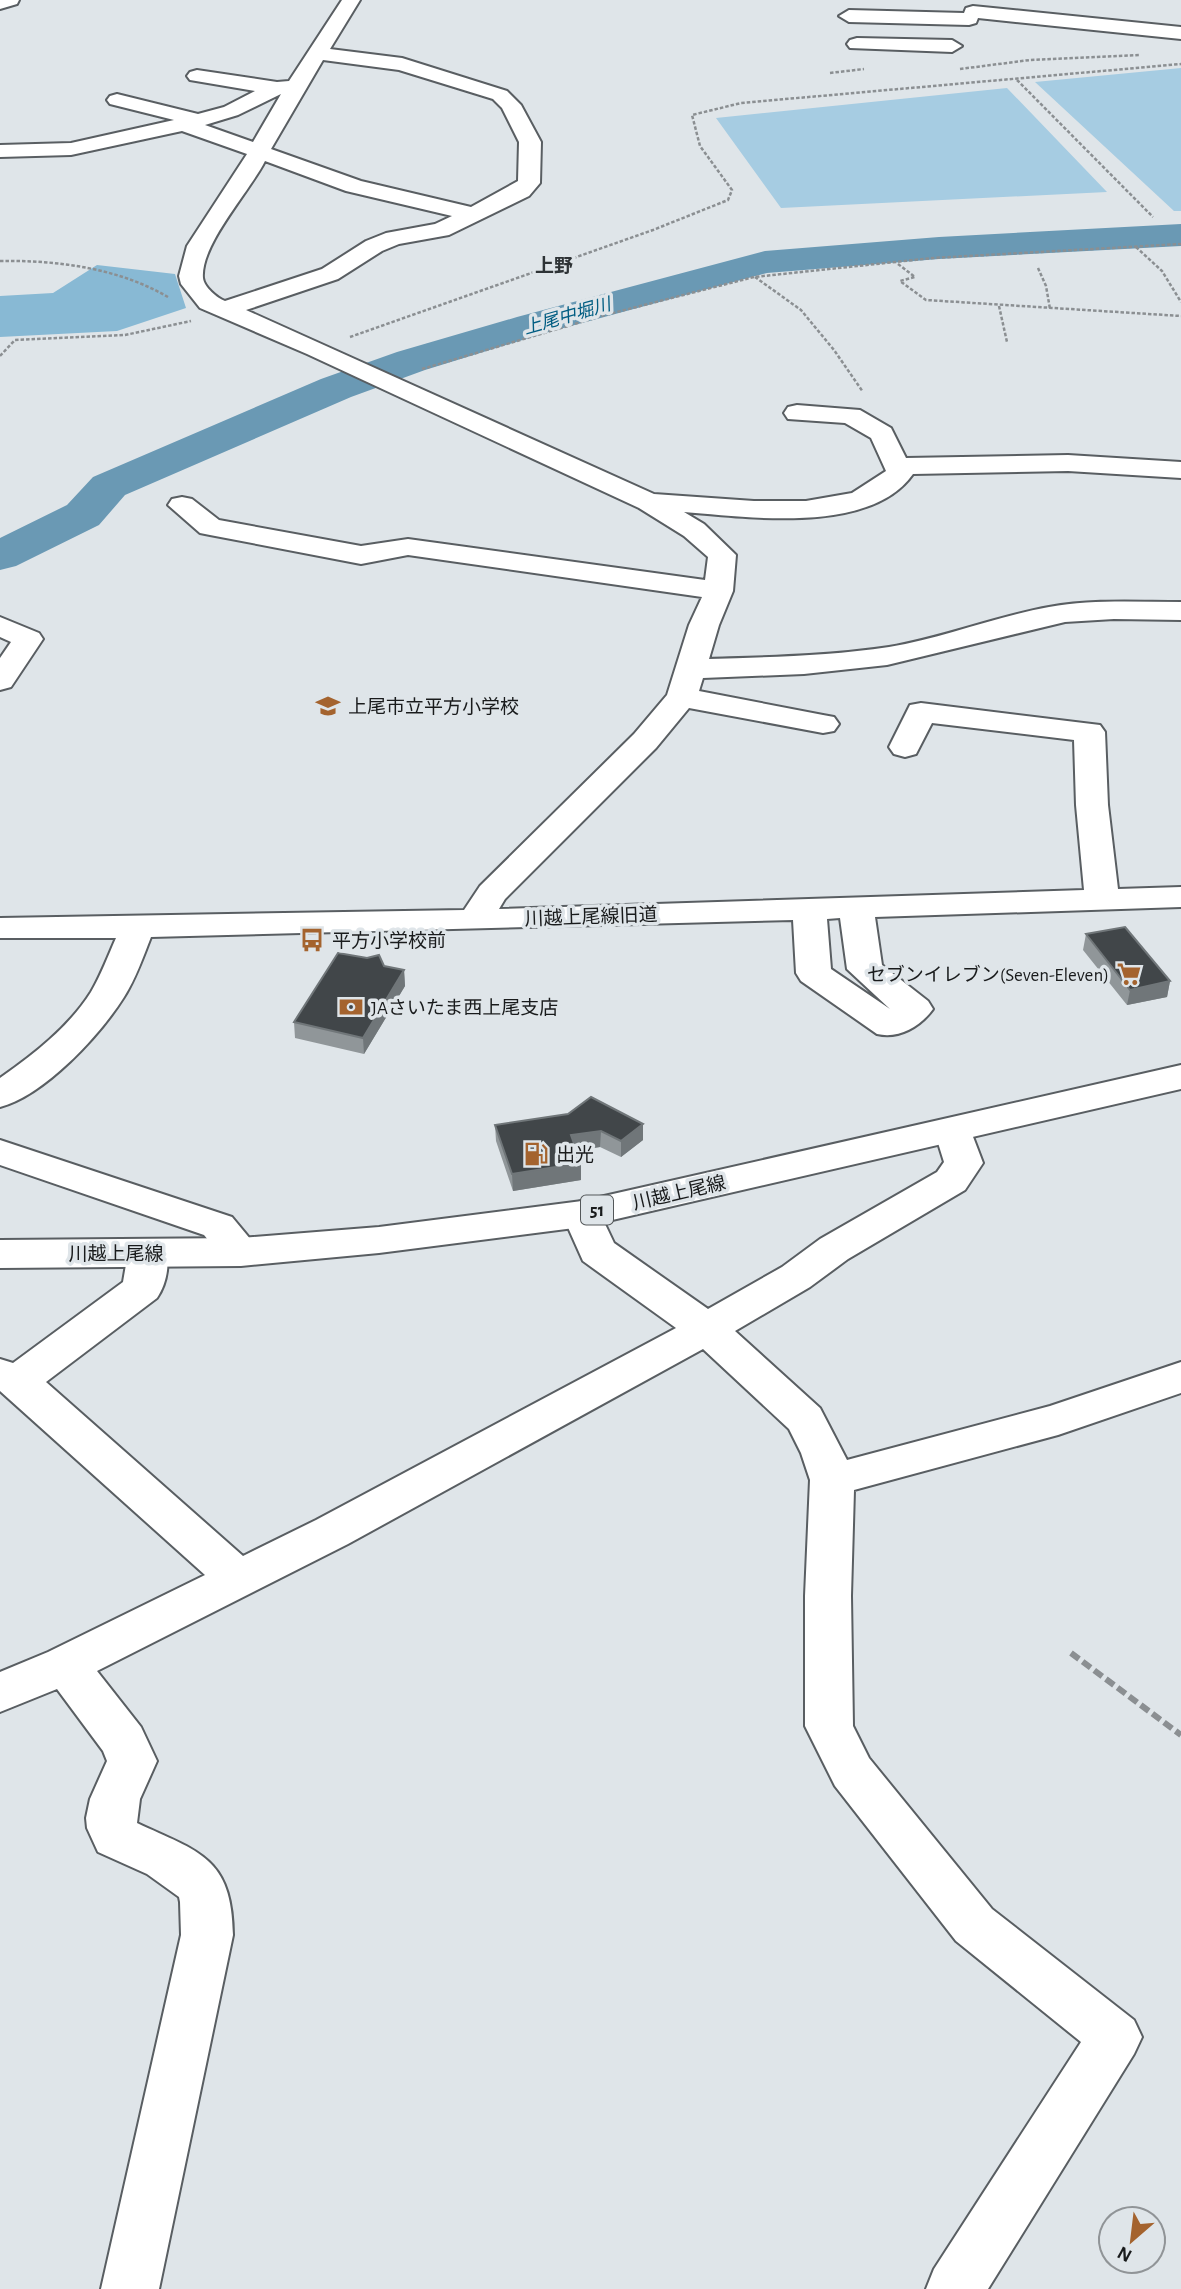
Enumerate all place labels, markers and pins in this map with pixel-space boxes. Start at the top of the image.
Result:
school or university icon: 上尾市立平方小学校 [314,692,342,720]
place label: 上尾市立平方小学校 [348,696,519,717]
bus stop icon: 平方小学校前 [298,926,326,954]
place label: 平方小学校前 [332,930,446,951]
supermarket icon: セブンイレブン(Seven-Eleven) [1115,960,1143,988]
place label: セブンイレブン(Seven-Eleven) [867,964,1109,985]
bank icon: JAさいたま西上尾支店 [337,993,365,1021]
place label: JAさいたま西上尾支店 [371,997,558,1018]
fuel station icon: 出光 [522,1140,550,1168]
place label: 出光 [556,1145,594,1165]

